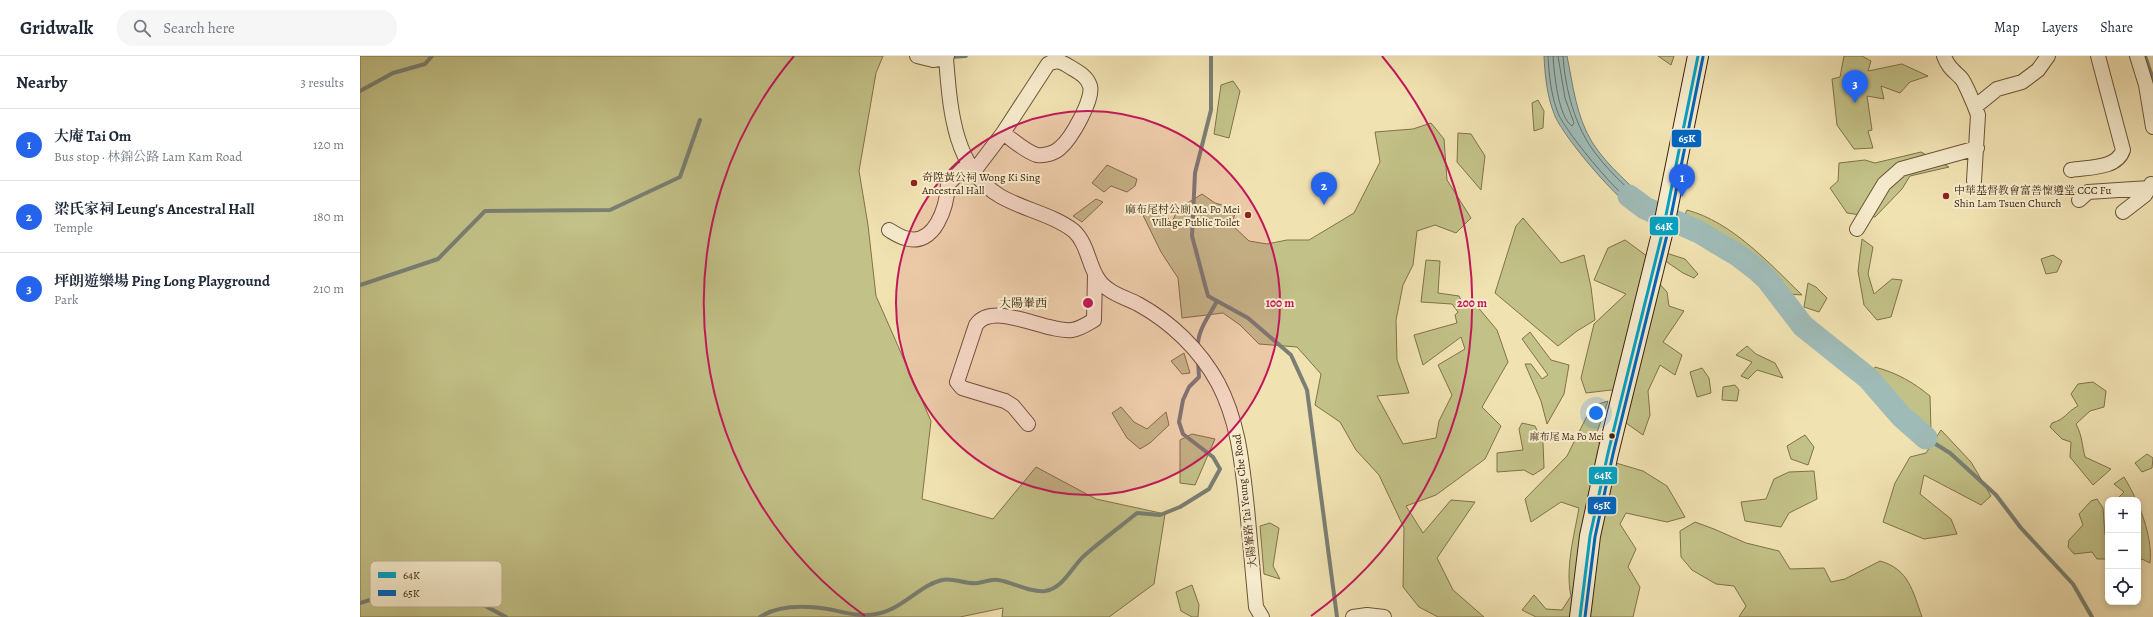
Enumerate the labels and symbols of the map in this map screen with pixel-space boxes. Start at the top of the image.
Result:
pin: 3 [1842,70,1868,103]
line badge: 65K [1671,129,1702,148]
text: 65K [1678,131,1696,146]
pin: 1 [1669,164,1695,197]
place label: 奇陞黃公祠 Wong Ki Sing Ancestral Hall [921,170,1041,198]
pin: 2 [1311,172,1337,205]
marker: 奇陞黃公祠 Wong Ki Sing Ancestral Hall [909,178,919,188]
place label: 中華基督教會富善懍遵堂 CCC Fu Shin Lam Tsuen Church [1954,183,2111,211]
marker: 中華基督教會富善懍遵堂 CCC Fu Shin Lam Tsuen Church [1941,191,1951,201]
place label: 麻布尾村公廁 Ma Po Mei Village Public Toilet [1125,202,1240,230]
marker: 麻布尾村公廁 Ma Po Mei Village Public Toilet [1243,210,1253,220]
line badge: 64K [1649,216,1679,236]
text: 64K [1655,219,1674,234]
district label: 大陽輋西 [999,295,1047,311]
text: 100 m [1266,295,1294,311]
text: 200 m [1457,295,1487,311]
centre of rings [1081,296,1095,310]
your location [1586,403,1606,423]
place label: 麻布尾 Ma Po Mei [1529,430,1604,443]
marker: 麻布尾 Ma Po Mei [1607,431,1617,441]
street label: 大陽輋路 Tai Yeung Che Road [1229,433,1261,569]
line badge: 64K [1588,466,1618,485]
text: 64K [1594,468,1613,483]
line badge: 65K [1587,496,1617,515]
text: 65K [1593,498,1611,513]
legend [370,561,502,607]
text: 64K [403,568,420,583]
text: 65K [403,586,420,601]

